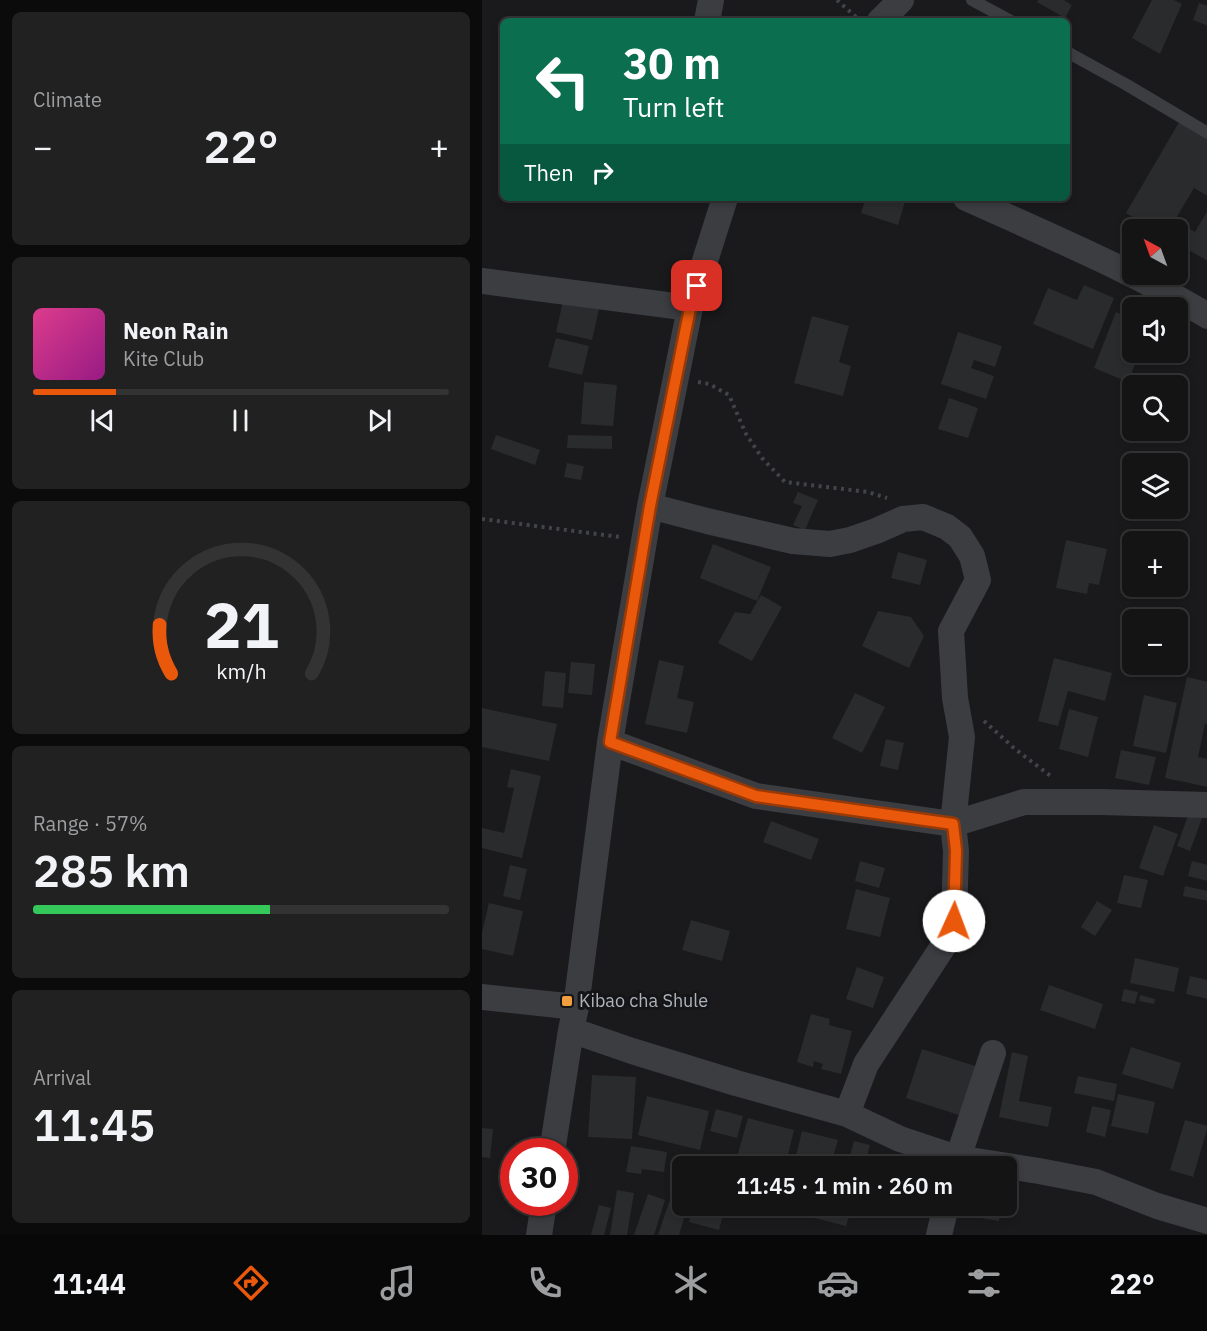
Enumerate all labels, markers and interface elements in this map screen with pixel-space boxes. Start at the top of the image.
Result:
text: 30 m [623,36,721,91]
icon: left [524,42,602,120]
text: Climate [33,86,102,113]
text: Turn left [623,89,724,124]
text: 22° [203,117,279,175]
text: − [33,125,53,168]
text: + [429,125,449,168]
icon: right [586,156,619,189]
text: Then [524,158,574,187]
north arrow [1122,219,1188,285]
map controls [1122,219,1188,675]
pin [671,260,722,311]
icon: arrive [680,269,713,302]
button: sound [1122,297,1188,363]
text: Neon Rain [123,316,229,345]
text: Kite Club [123,345,204,372]
button: search [1122,375,1188,441]
icon: previous [86,404,119,437]
icon: pause [224,404,257,437]
icon: next [363,404,396,437]
button: layers [1122,453,1188,519]
button: + [1122,531,1188,597]
text: 21 [204,585,278,666]
button: − [1122,609,1188,675]
text: km/h [216,658,266,686]
text: Range · 57% [33,810,148,837]
text: 285 km [33,841,190,899]
position arrow [922,889,986,953]
place label: Kibao cha Shule [579,989,708,1012]
marker: Kibao cha Shule [560,994,574,1008]
text: Arrival [33,1064,91,1091]
text: 11:45 [33,1095,155,1153]
speed limit sign: 30 [500,1138,578,1216]
text: 11:45 · 1 min · 260 m [736,1171,953,1200]
icon: directions [230,1262,272,1304]
icon: music [377,1262,419,1304]
icon: phone [524,1262,566,1304]
icon: climate [670,1262,712,1304]
icon: car [817,1262,859,1304]
icon: filters [963,1262,1005,1304]
text: 11:44 [52,1266,126,1301]
text: 22° [1110,1266,1155,1301]

